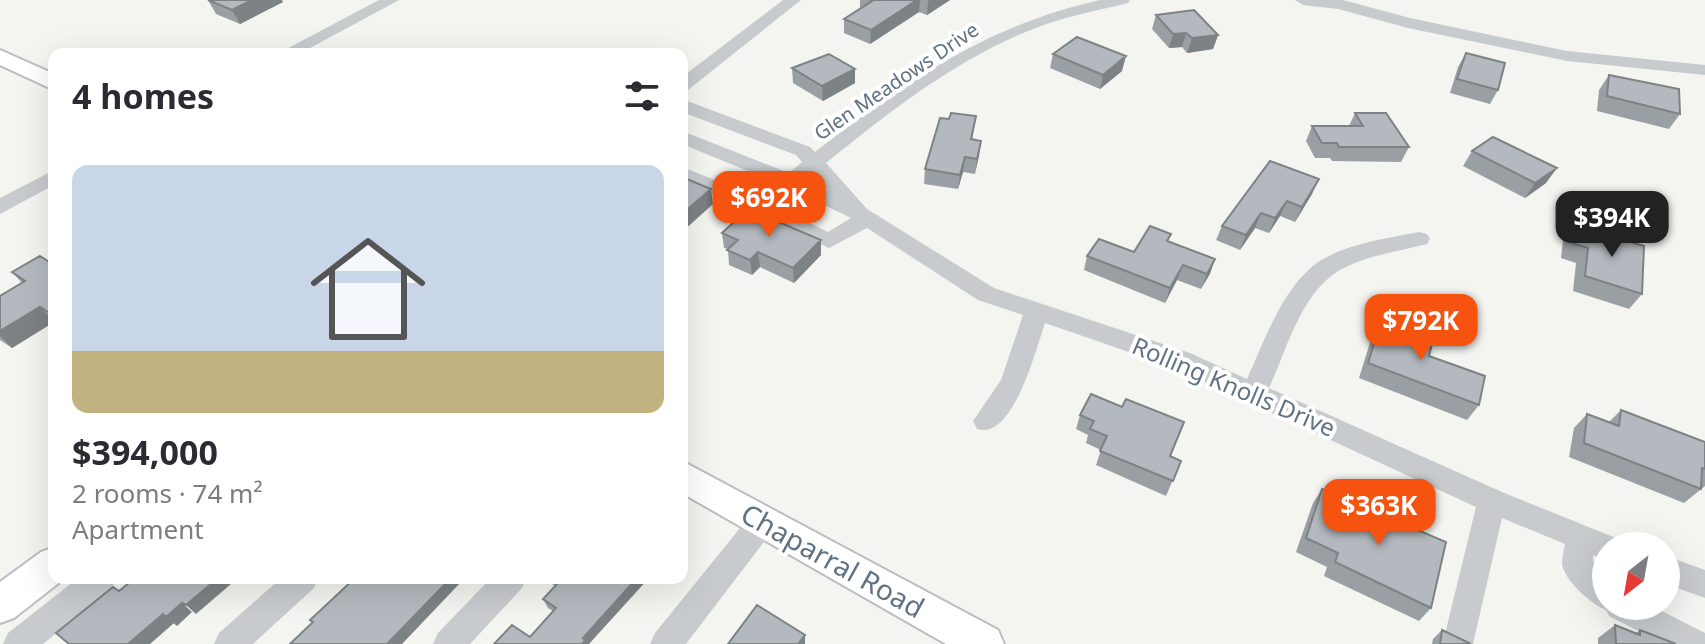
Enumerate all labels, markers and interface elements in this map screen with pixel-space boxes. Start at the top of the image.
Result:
street label: Glen Meadows Drive [808,16,984,146]
text: 4 homes [72,73,214,119]
icon: filters [620,74,664,118]
pin: $692K [713,171,825,239]
text: $692K [731,179,807,215]
pin: $394K [1556,191,1668,259]
text: $394K [1574,199,1650,235]
icon: home [296,217,440,361]
pin: $792K [1365,294,1477,362]
text: $792K [1383,302,1459,338]
street label: Rolling Knolls Drive [1127,328,1341,444]
text: $394,000 [72,429,218,475]
text: 2 rooms · 74 m² [72,475,262,511]
pin: $363K [1323,479,1435,547]
text: $363K [1341,487,1417,523]
street label: Chaparral Road [735,494,931,626]
text: Apartment [72,511,204,547]
north arrow [1592,532,1680,620]
map controls [1592,532,1680,620]

